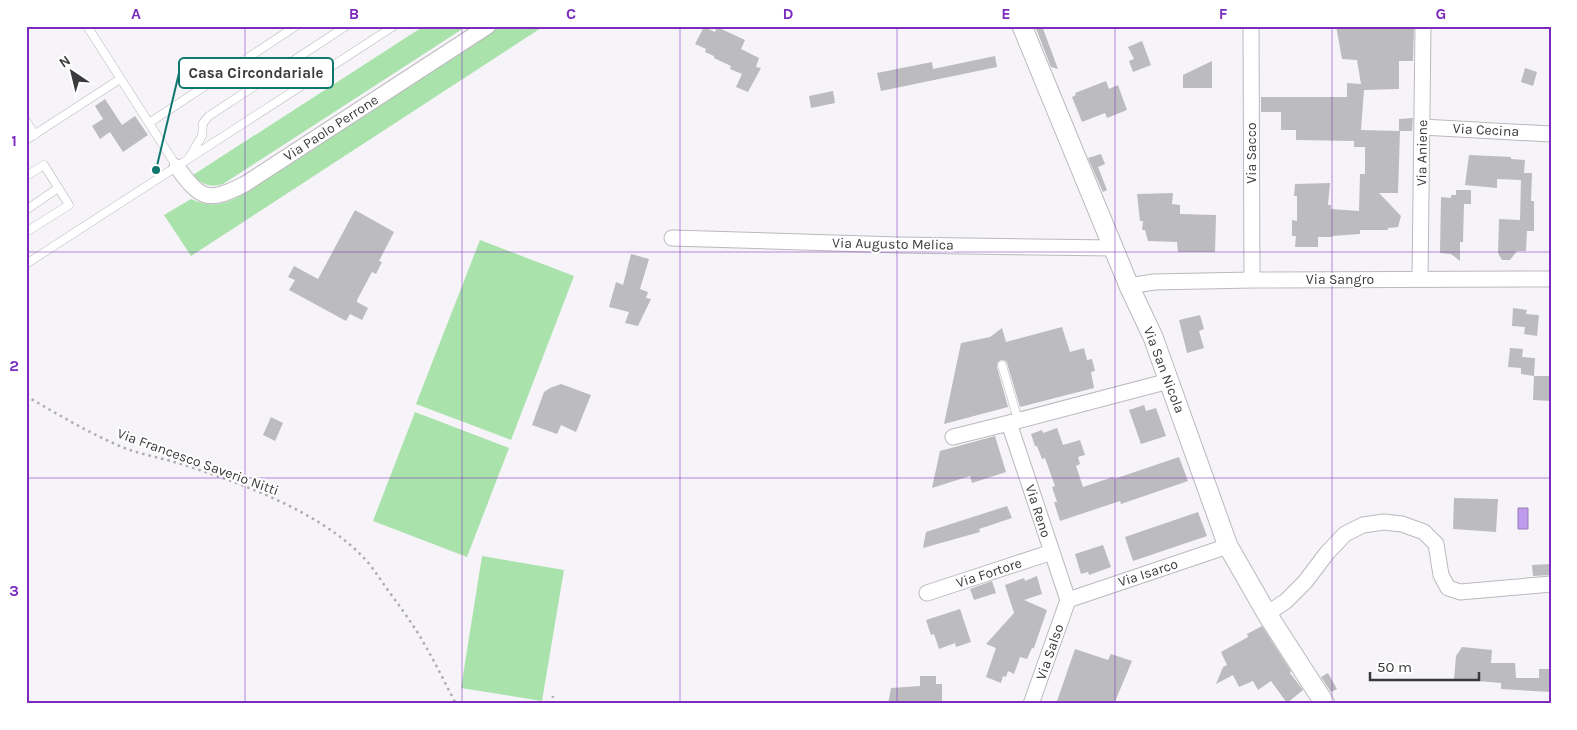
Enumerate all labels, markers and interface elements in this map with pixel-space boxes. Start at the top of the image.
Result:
text: A [131,4,141,23]
text: B [349,4,359,23]
text: C [566,4,576,23]
text: D [783,4,794,23]
text: E [1001,4,1011,23]
text: F [1219,4,1228,23]
text: G [1436,4,1446,23]
north arrow [48,48,98,98]
text: N [56,52,74,72]
callout: Casa Circondariale [179,58,333,88]
text: Casa Circondariale [189,64,324,82]
street label: Via Paolo Perrone [280,91,382,165]
street label: Via Aniene [1413,120,1431,186]
street label: Via Cecina [1452,120,1520,140]
street label: Via Sacco [1243,122,1260,184]
text: 1 [11,131,17,150]
street label: Via Augusto Melica [832,234,954,254]
street label: Via Sangro [1306,271,1374,288]
street label: Via San Nicola [1140,324,1188,416]
text: 2 [9,356,19,375]
street label: Via Francesco Saverio Nitti [115,425,281,499]
street label: Via Reno [1021,482,1055,540]
street label: Via Fortore [954,554,1024,592]
street label: Via Isarco [1116,555,1180,591]
text: 3 [9,581,19,600]
street label: Via Salso [1032,622,1068,682]
scale bar [1370,650,1478,682]
text: 50 m [1377,658,1412,676]

